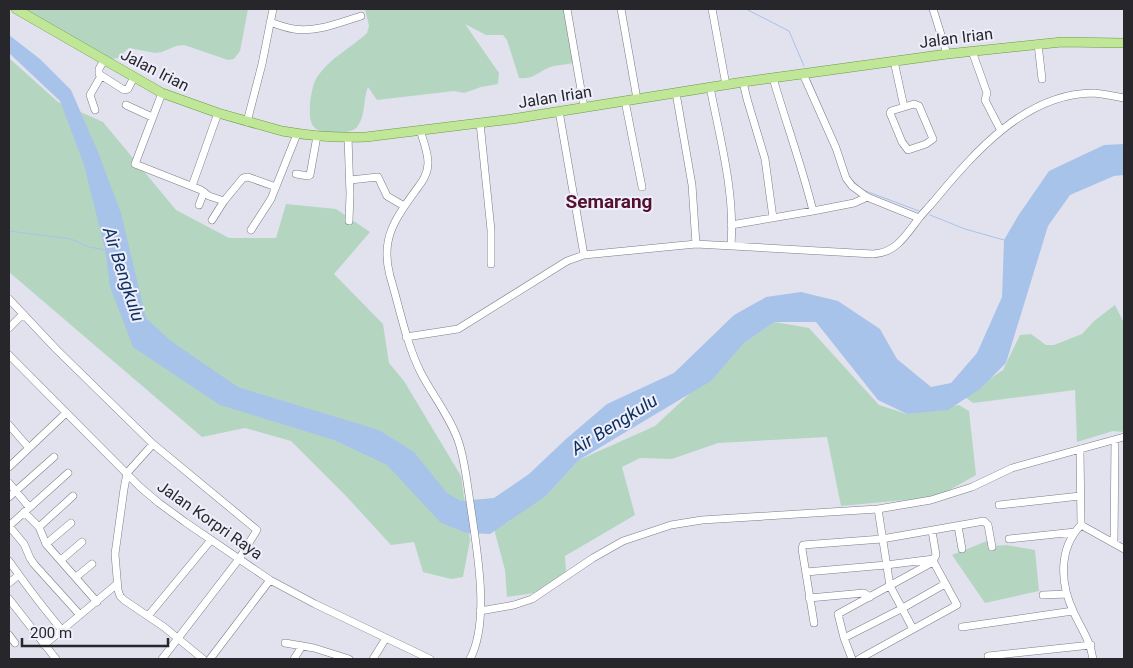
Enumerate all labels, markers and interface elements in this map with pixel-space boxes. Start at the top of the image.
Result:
street label: Jalan Irian [918,24,994,52]
street label: Jalan Irian [118,45,192,95]
street label: Jalan Irian [517,82,593,112]
district label: Semarang [566,190,652,213]
water label: Air Bengkulu [99,223,149,324]
water label: Air Bengkulu [566,389,661,459]
street label: Jalan Korpri Raya [154,477,266,563]
scale bar [22,616,169,648]
text: 200 m [30,624,72,642]

